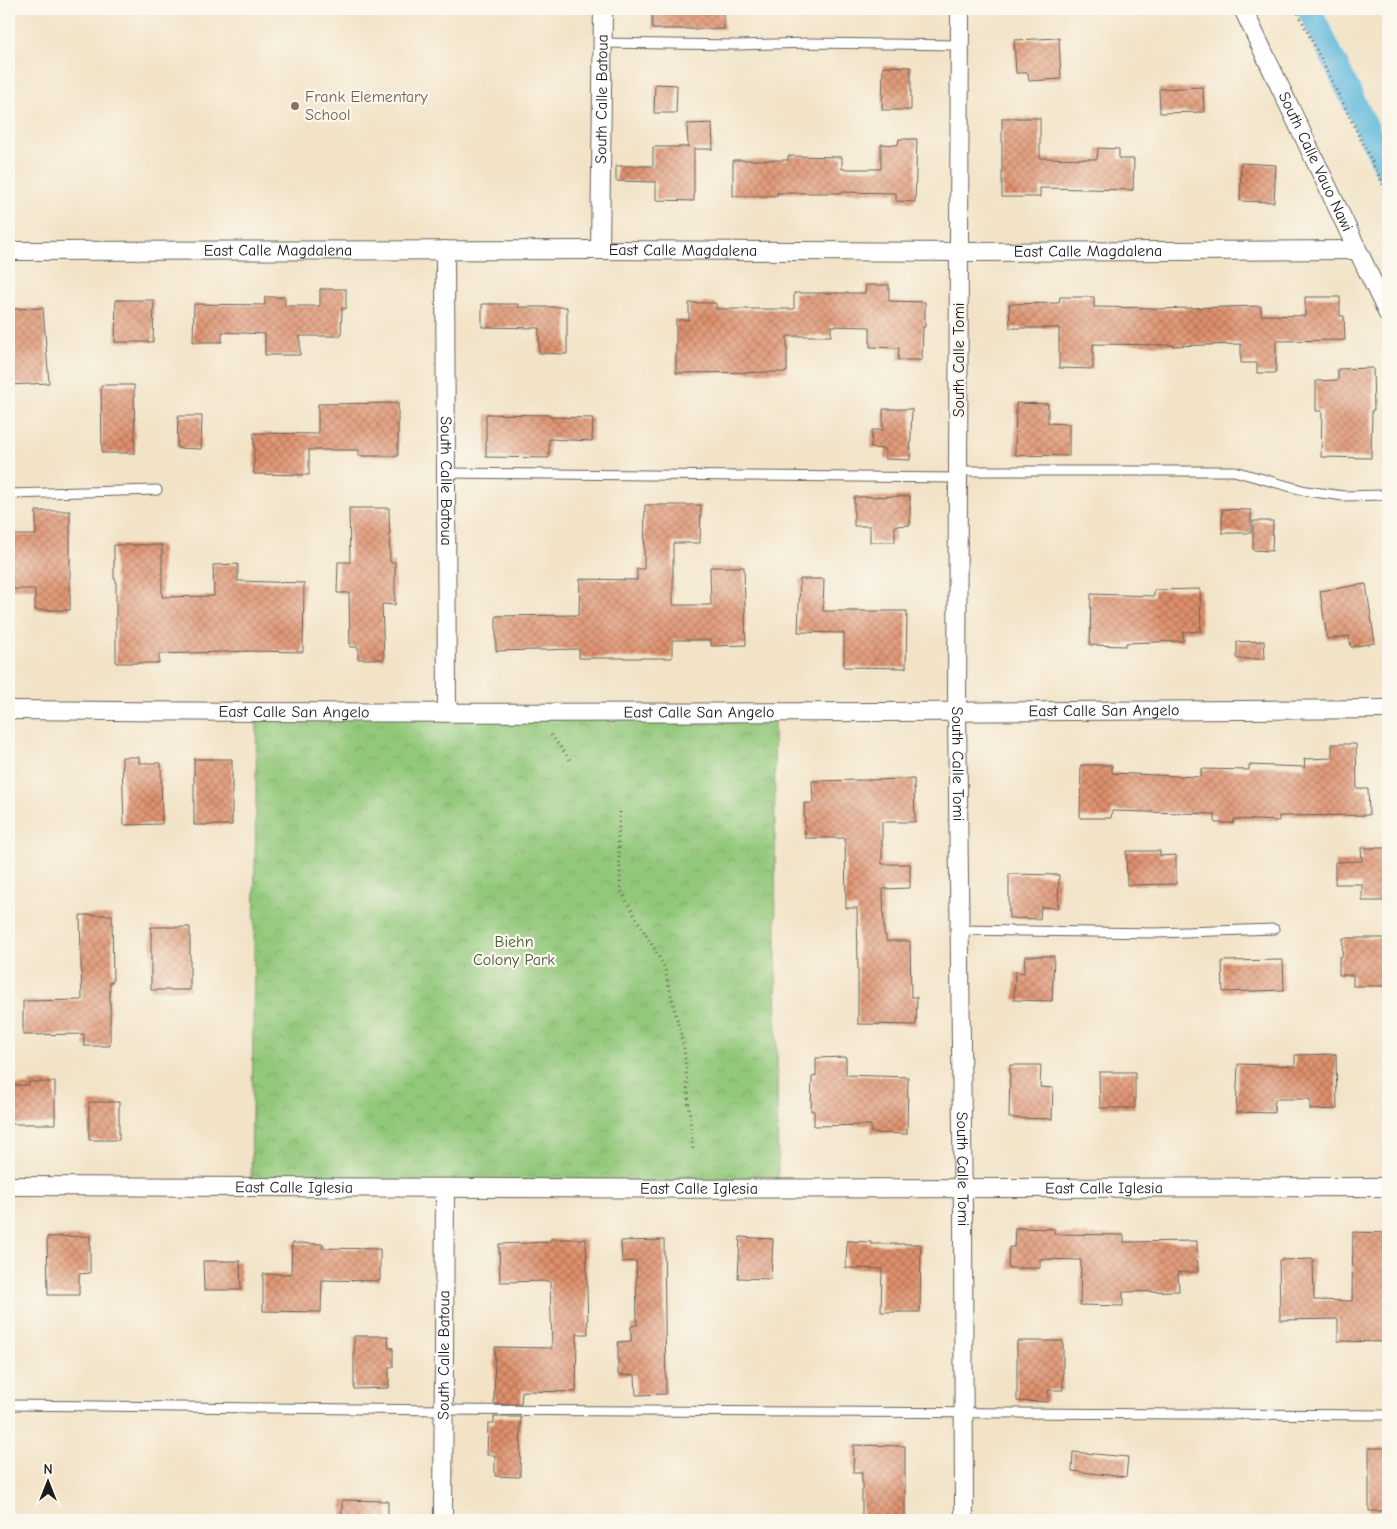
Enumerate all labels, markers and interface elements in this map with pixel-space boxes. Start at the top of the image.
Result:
street label: South Calle Batoua [592,34,612,164]
place label: Frank Elementary School [305,88,428,124]
street label: South Calle Vauo Nawi [1275,89,1356,234]
marker: Frank Elementary School [289,100,301,112]
street label: East Calle Magdalena [204,241,352,260]
street label: East Calle Magdalena [609,241,757,260]
street label: East Calle Magdalena [1014,242,1162,261]
street label: South Calle Tomi [950,303,968,417]
street label: South Calle Batoua [437,416,455,546]
street label: East Calle San Angelo [1028,701,1180,720]
street label: East Calle San Angelo [218,703,370,721]
street label: East Calle San Angelo [623,703,775,722]
street label: South Calle Tomi [948,707,967,821]
park label: Biehn Colony Park [473,933,555,969]
street label: South Calle Tomi [953,1111,972,1226]
street label: East Calle Iglesia [235,1178,353,1197]
street label: East Calle Iglesia [1045,1179,1163,1198]
street label: East Calle Iglesia [640,1180,758,1198]
street label: South Calle Batoua [435,1290,453,1420]
north arrow [22,1456,72,1506]
text: N [43,1461,53,1478]

